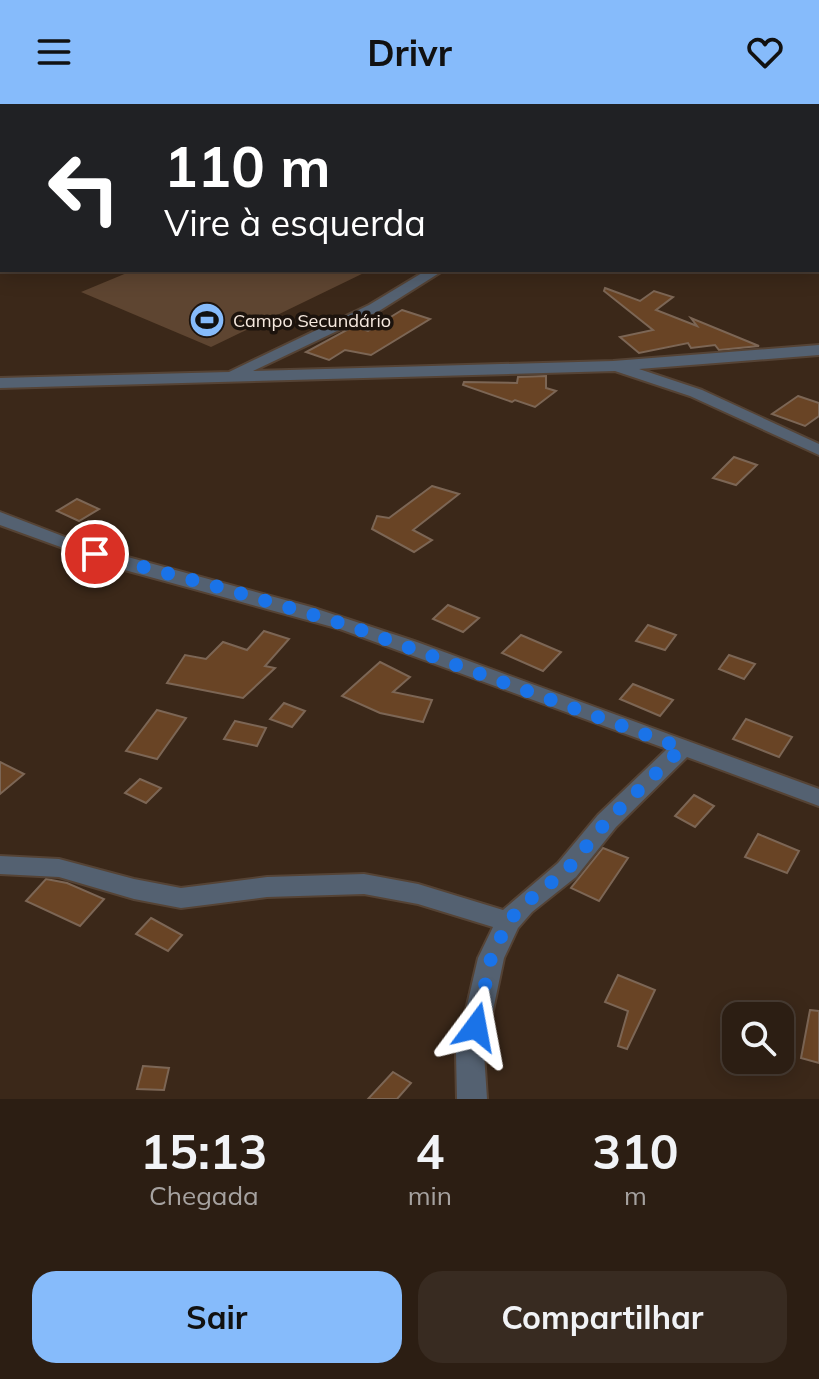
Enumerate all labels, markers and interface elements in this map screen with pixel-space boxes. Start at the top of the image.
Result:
icon: menu [32,30,76,74]
text: Drivr [367,30,452,75]
icon: heart [743,30,787,74]
text: 110 m [164,131,331,201]
icon: left [32,136,136,240]
text: Vire à esquerda [164,200,426,245]
sports icon: Campo Secundário [188,301,226,339]
place label: Campo Secundário [233,309,391,332]
pin [61,520,129,588]
icon: arrive [73,532,117,576]
position arrow [434,985,518,1069]
map controls [722,1002,794,1074]
button: search [722,1002,794,1074]
text: 15:13 [140,1121,267,1181]
text: 4 [415,1121,444,1181]
text: 310 [592,1121,679,1181]
text: Chegada [149,1179,259,1212]
text: min [408,1179,452,1212]
text: m [624,1179,647,1212]
button: Sair [32,1271,402,1363]
button: Compartilhar [418,1271,787,1363]

